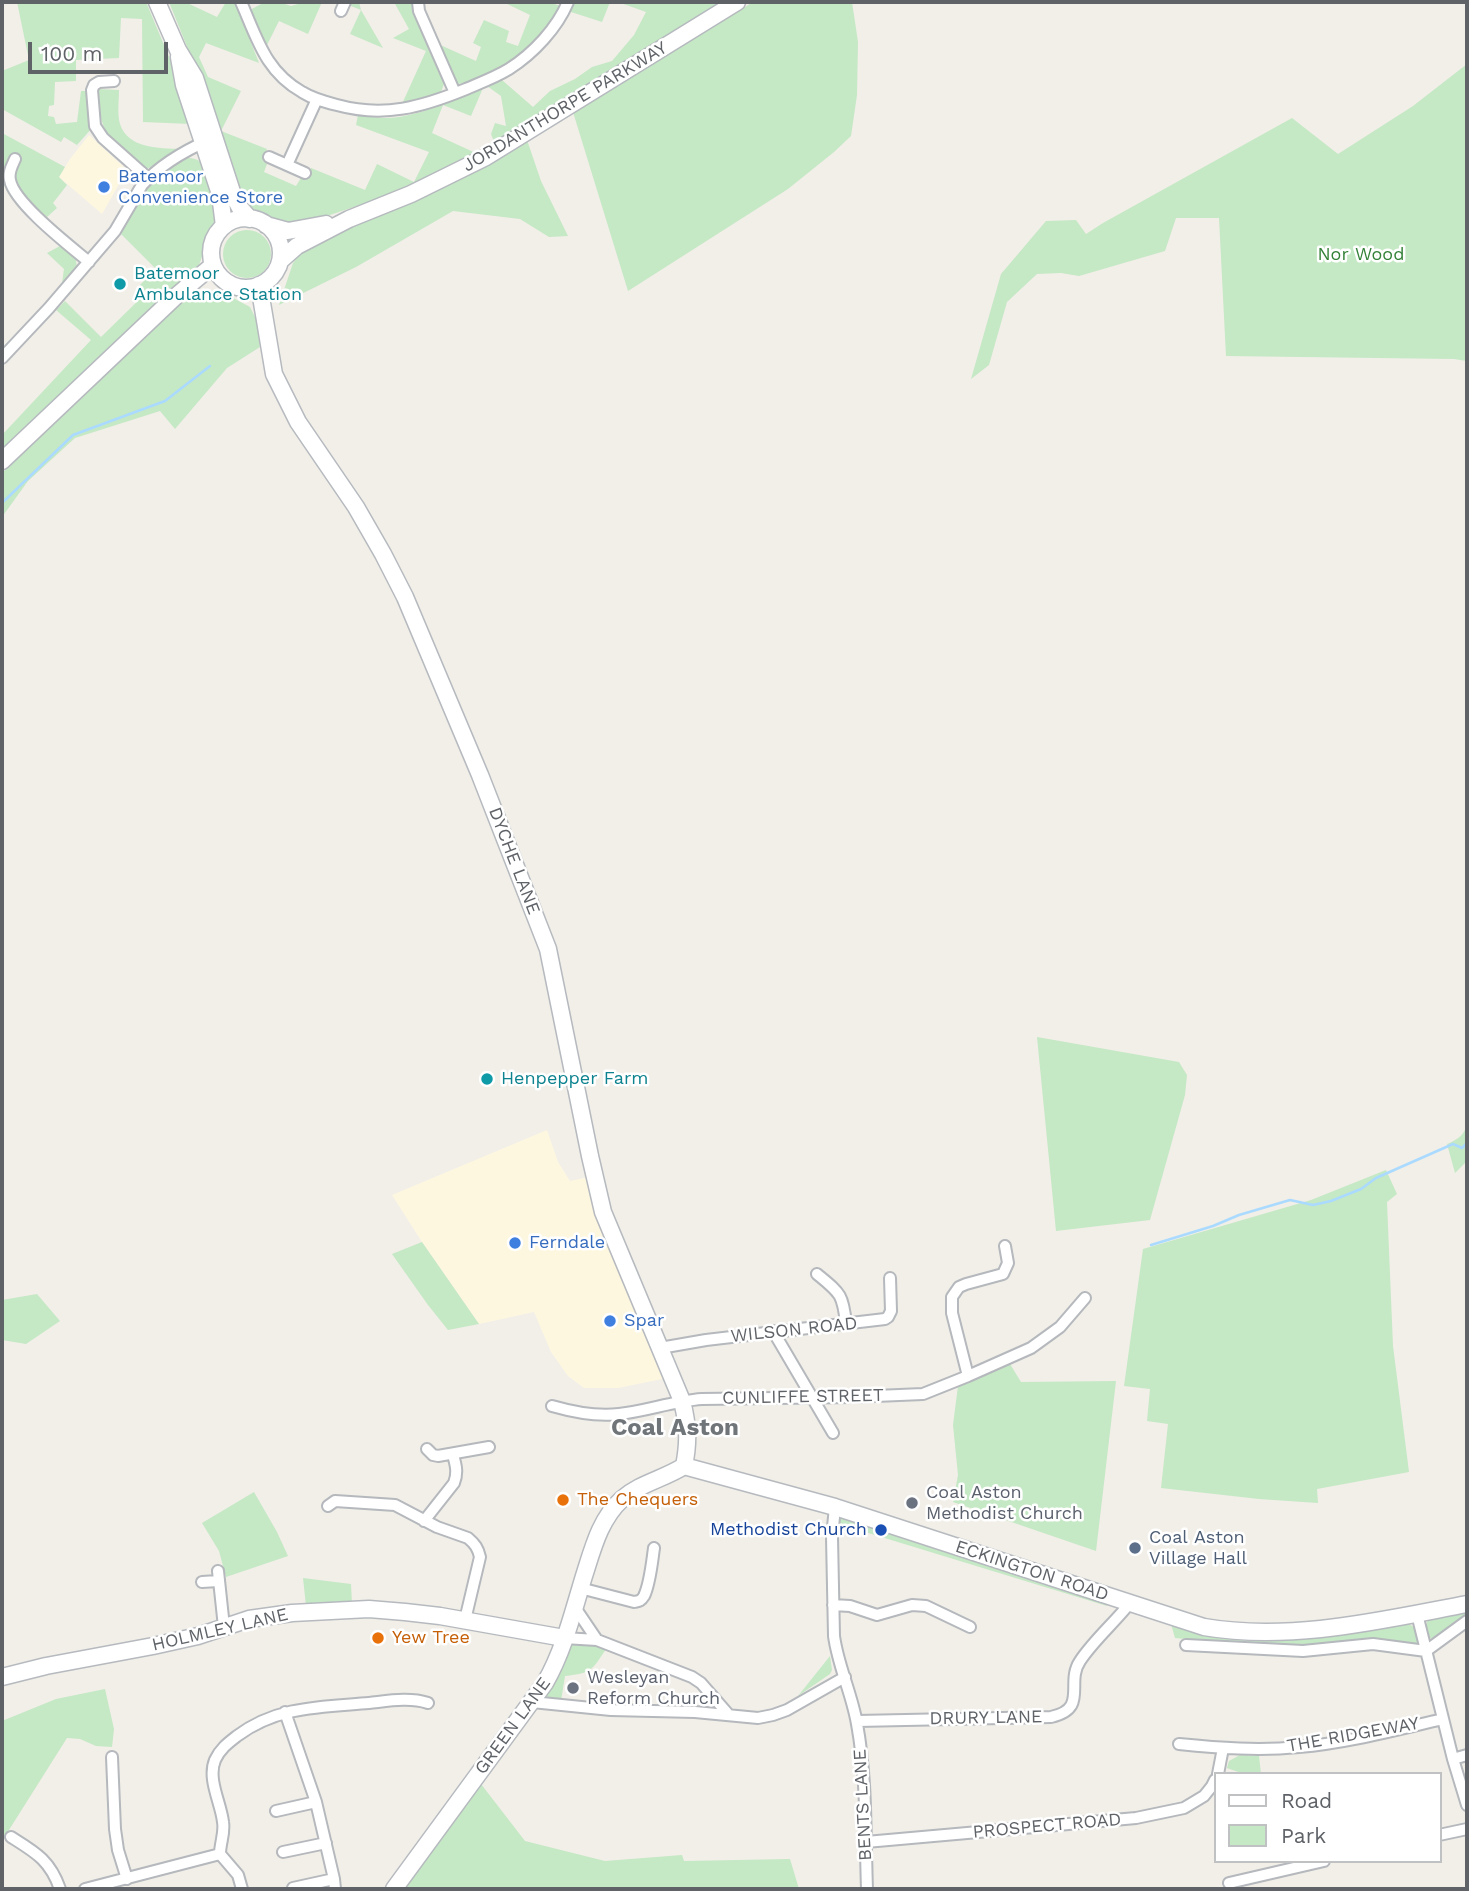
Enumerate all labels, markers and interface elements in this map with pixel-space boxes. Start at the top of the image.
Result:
scale bar [32,28,172,72]
street label: JORDANTHORPE PARKWAY [459,37,671,177]
text: 100 m [41,41,103,66]
place label: Batemoor Convenience Store [118,166,283,208]
marker: Batemoor Convenience Store [96,179,112,195]
park label: Nor Wood [1318,244,1404,266]
place label: Batemoor Ambulance Station [134,263,302,306]
marker: Batemoor Ambulance Station [112,276,128,292]
street label: DYCHE LANE [484,804,544,918]
place label: Henpepper Farm [501,1068,648,1090]
marker: Henpepper Farm [479,1071,495,1087]
place label: Ferndale [529,1232,605,1254]
marker: Ferndale [507,1235,523,1251]
place label: Spar [624,1310,664,1332]
marker: Spar [602,1313,618,1329]
street label: WILSON ROAD [729,1313,859,1347]
street label: CUNLIFFE STREET [722,1385,884,1409]
district label: Coal Aston [611,1414,739,1442]
place label: Coal Aston Methodist Church [926,1482,1083,1524]
place label: The Chequers [577,1489,698,1511]
marker: The Chequers [555,1492,571,1508]
marker: Coal Aston Methodist Church [904,1495,920,1511]
place label: Methodist Church [710,1519,867,1541]
marker: Methodist Church [873,1522,889,1538]
place label: Coal Aston Village Hall [1149,1527,1247,1570]
street label: ECKINGTON ROAD [953,1536,1111,1606]
marker: Coal Aston Village Hall [1127,1540,1143,1556]
street label: HOLMLEY LANE [150,1604,290,1656]
place label: Yew Tree [392,1627,470,1649]
marker: Yew Tree [370,1630,386,1646]
place label: Wesleyan Reform Church [587,1667,720,1710]
street label: GREEN LANE [471,1673,555,1779]
marker: Wesleyan Reform Church [565,1680,581,1696]
street label: DRURY LANE [929,1706,1043,1730]
street label: THE RIDGEWAY [1285,1713,1421,1757]
street label: BENTS LANE [849,1749,877,1861]
legend [1214,1772,1441,1863]
text: Road [1281,1788,1332,1813]
street label: PROSPECT ROAD [972,1809,1122,1843]
text: Park [1281,1823,1326,1848]

